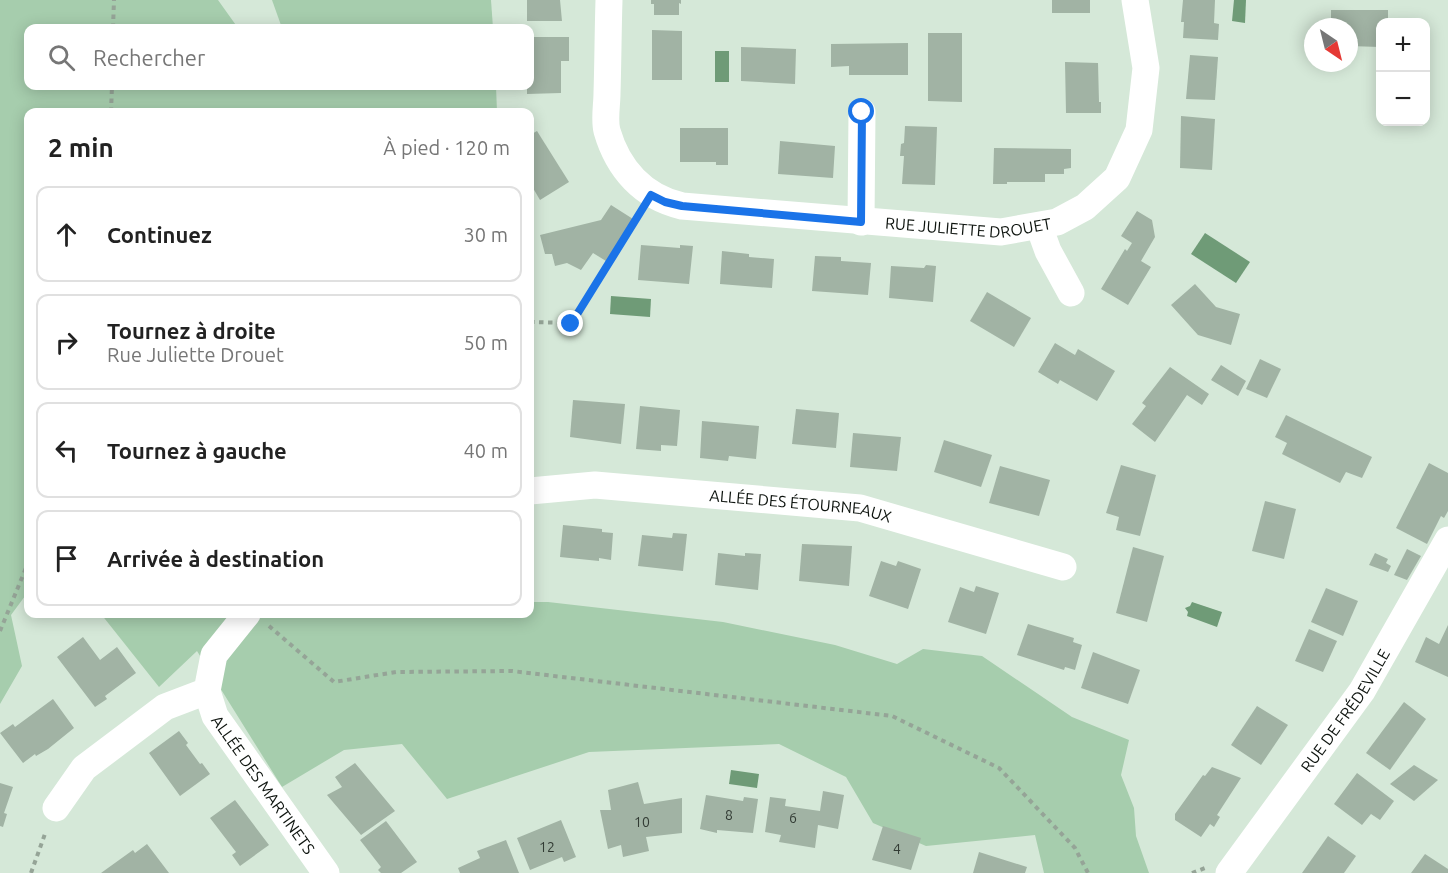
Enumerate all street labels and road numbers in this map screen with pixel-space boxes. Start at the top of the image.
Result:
street label: RUE JULIETTE DROUET [884,214,1053,241]
street label: ALLÉE DES ÉTOURNEAUX [709,486,894,526]
street label: RUE DE FRÉDEVILLE [1297,646,1393,775]
street label: ALLÉE DES MARTINETS [208,712,319,857]

